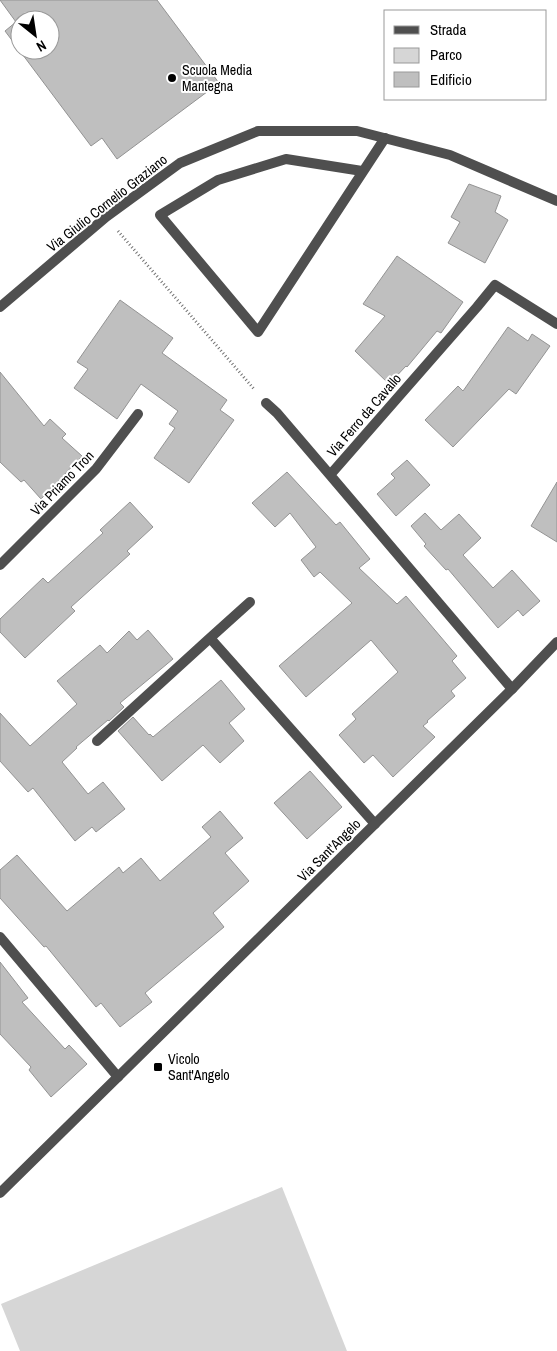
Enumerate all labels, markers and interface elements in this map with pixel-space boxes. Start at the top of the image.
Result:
north arrow [10,10,60,60]
legend [384,10,547,100]
text: Strada [430,19,466,40]
text: N [33,36,50,56]
text: Parco [430,44,462,65]
place label: Scuola Media Mantegna [182,61,253,95]
text: Edificio [430,69,472,90]
marker: Scuola Media Mantegna [166,72,178,84]
street label: Via Giulio Cornelio Graziano [43,150,171,256]
street label: Via Ferro da Cavallo [323,370,405,460]
street label: Via Priamo Tron [27,447,97,519]
street label: Via Sant'Angelo [294,815,364,885]
place label: Vicolo Sant'Angelo [168,1050,230,1084]
marker: Vicolo Sant'Angelo [152,1061,164,1073]

